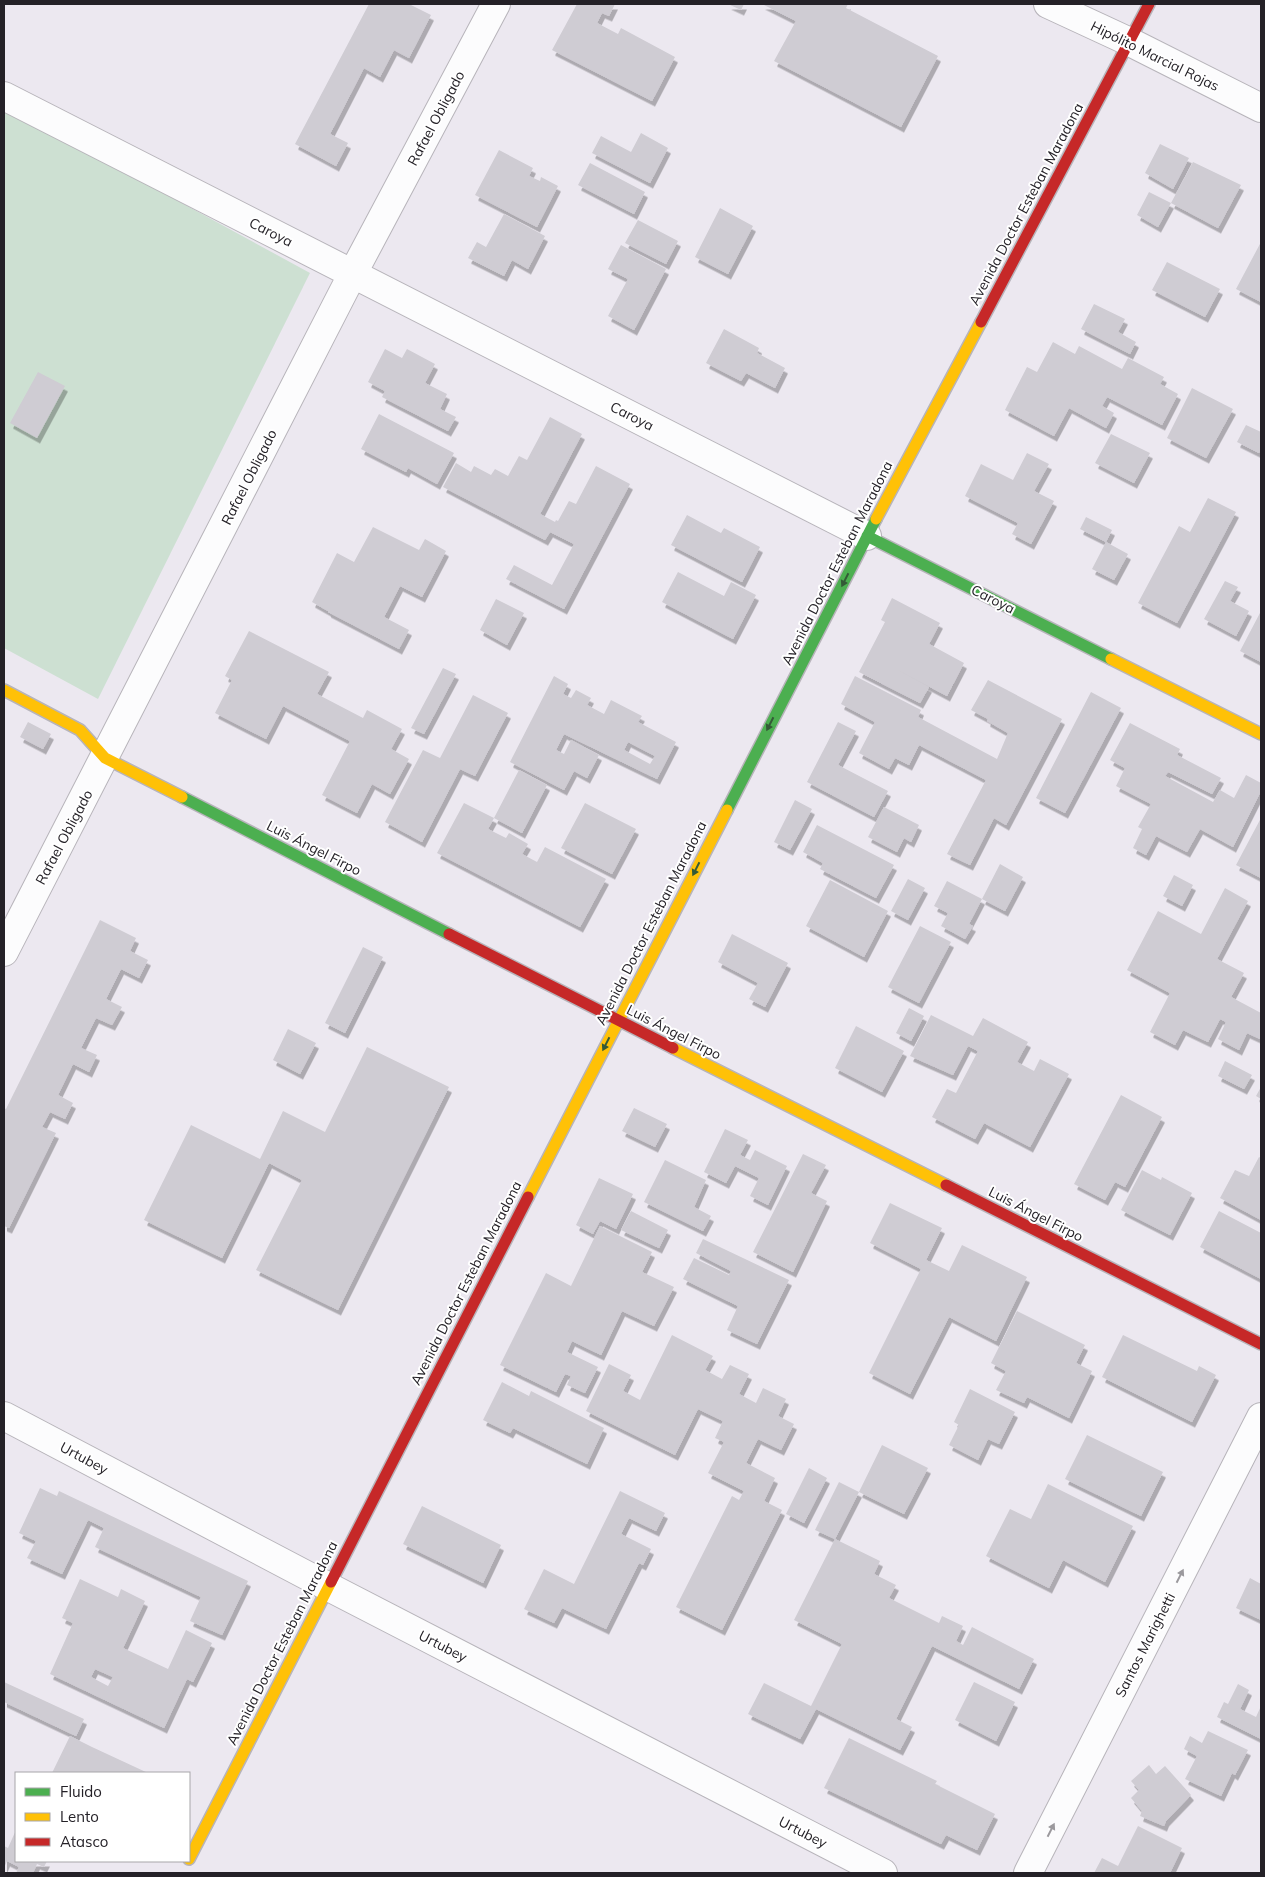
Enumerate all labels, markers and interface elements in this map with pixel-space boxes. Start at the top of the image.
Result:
street label: Hipólito Marcial Rojas [1088,17,1222,95]
street label: Rafael Obligado [403,67,469,169]
street label: Avenida Doctor Esteban Maradona [965,100,1087,308]
street label: Caroya [246,213,296,251]
street label: Caroya [607,397,657,435]
street label: Rafael Obligado [217,426,281,528]
street label: Avenida Doctor Esteban Maradona [778,458,896,668]
one-way arrow [841,572,849,587]
street label: Caroya [968,580,1018,618]
one-way arrow [766,717,774,731]
street label: Rafael Obligado [31,786,97,888]
street label: Luis Ángel Firpo [264,816,364,880]
street label: Avenida Doctor Esteban Maradona [592,818,710,1028]
one-way arrow [692,861,700,876]
street label: Luis Ángel Firpo [624,1000,724,1064]
one-way arrow [602,1037,610,1051]
street label: Avenida Doctor Esteban Maradona [407,1178,525,1388]
street label: Luis Ángel Firpo [986,1182,1086,1246]
street label: Urtubey [57,1438,112,1478]
street label: Avenida Doctor Esteban Maradona [223,1538,341,1748]
one-way arrow [1176,1569,1184,1583]
street label: Santos Marighetti [1111,1590,1179,1700]
street label: Urtubey [416,1626,471,1666]
legend [15,1772,190,1862]
text: Fluido [60,1782,102,1801]
text: Lento [60,1807,99,1826]
street label: Urtubey [776,1812,831,1852]
one-way arrow [1047,1823,1055,1837]
text: Atasco [60,1832,108,1851]

